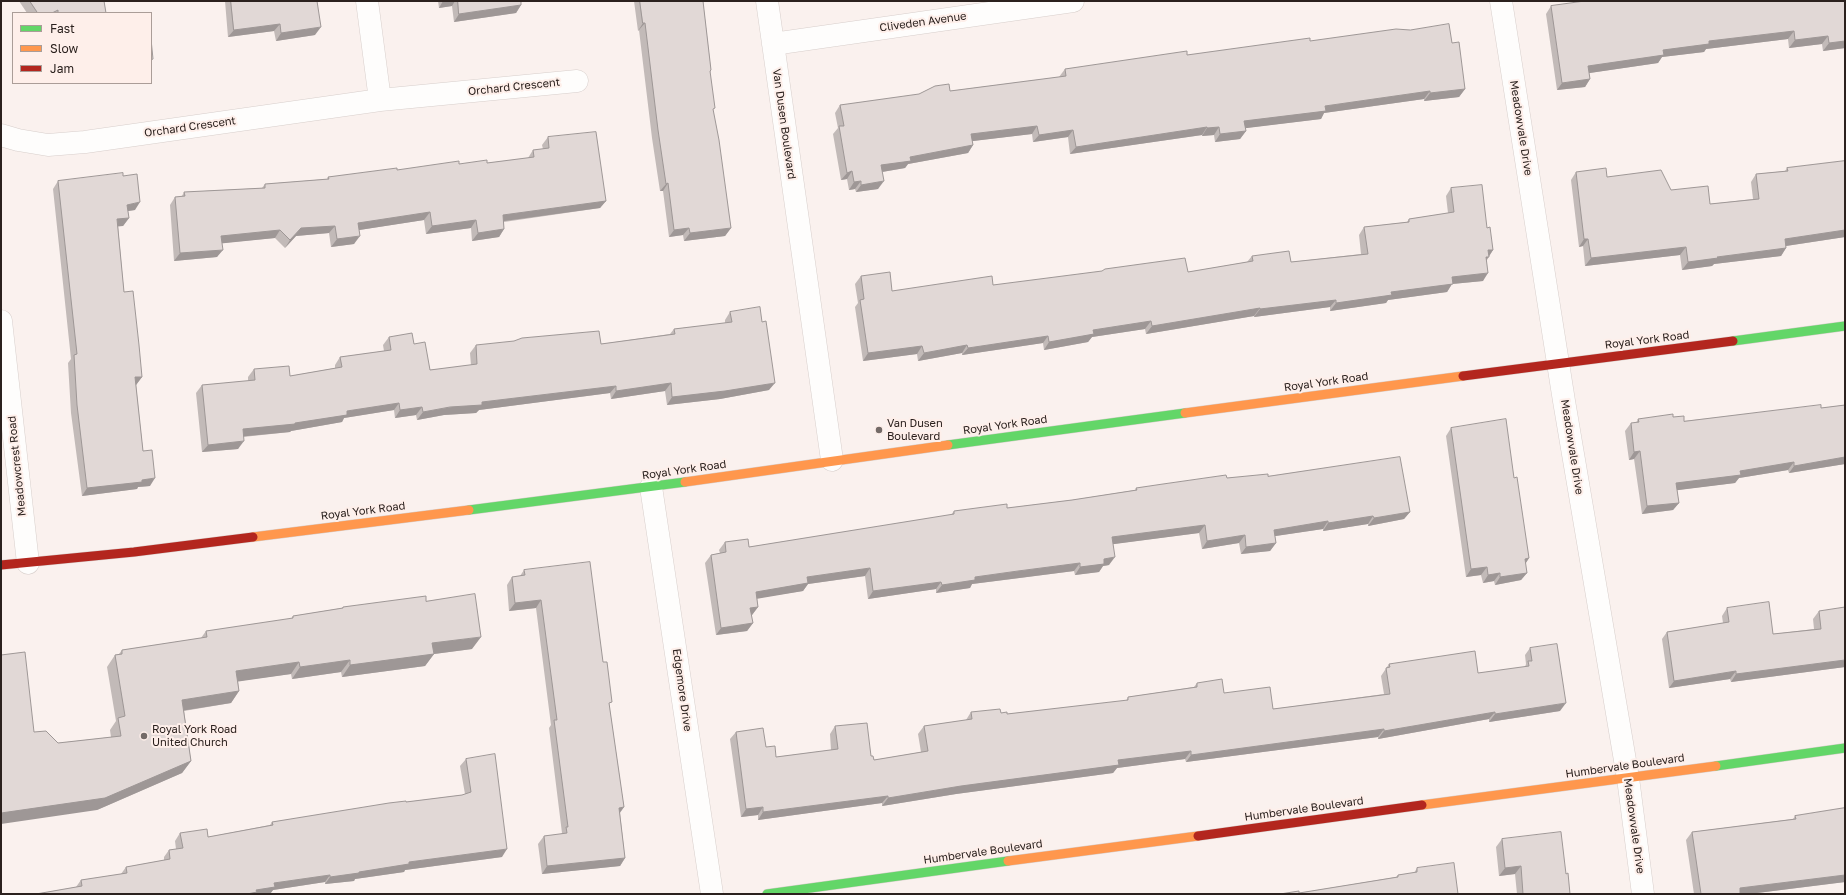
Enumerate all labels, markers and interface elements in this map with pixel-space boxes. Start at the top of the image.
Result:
street label: Cliveden Avenue [879,9,967,35]
legend [12,12,152,84]
text: Fast [50,21,75,36]
text: Slow [50,41,78,56]
text: Jam [50,61,74,76]
street label: Van Dusen Boulevard [770,68,798,180]
street label: Orchard Crescent [467,76,561,98]
street label: Meadowvale Drive [1507,79,1535,177]
street label: Orchard Crescent [143,114,237,140]
street label: Royal York Road [1604,328,1690,352]
street label: Royal York Road [1283,370,1369,394]
street label: Meadowvale Drive [1558,398,1586,496]
street label: Royal York Road [962,413,1048,437]
street label: Meadowcrest Road [5,415,29,517]
place label: Van Dusen Boulevard [887,417,943,443]
marker: Van Dusen Boulevard [874,425,884,435]
street label: Royal York Road [641,458,727,482]
street label: Royal York Road [320,499,406,523]
street label: Edgemore Drive [670,648,694,732]
place label: Royal York Road United Church [152,723,237,749]
marker: Royal York Road United Church [139,731,149,741]
street label: Humbervale Boulevard [1565,751,1685,781]
street label: Meadowvale Drive [1621,777,1647,875]
street label: Humbervale Boulevard [1244,794,1364,824]
street label: Humbervale Boulevard [923,837,1043,867]

